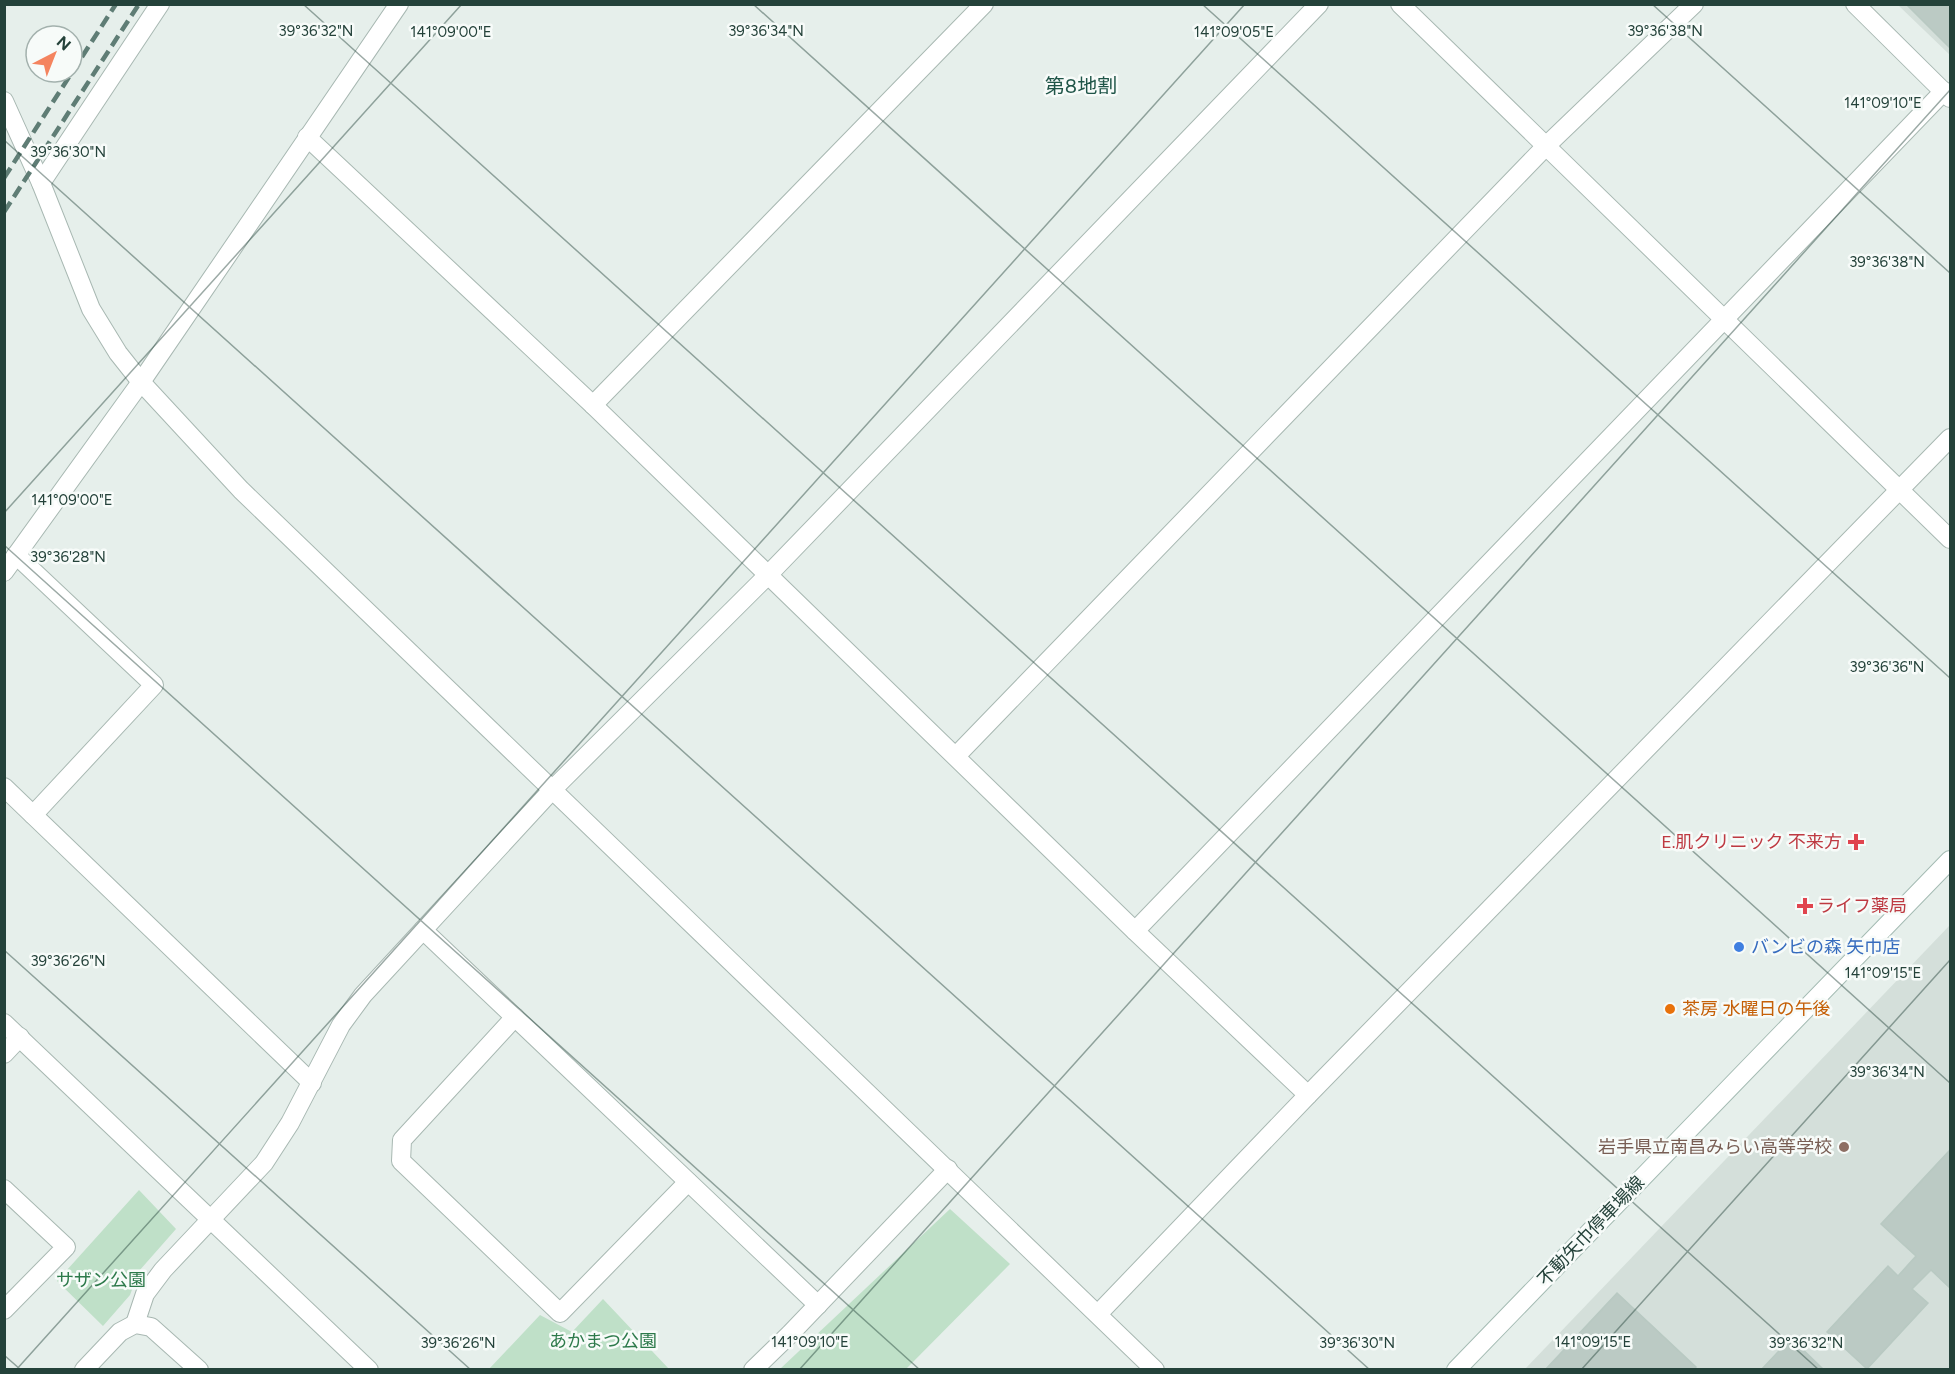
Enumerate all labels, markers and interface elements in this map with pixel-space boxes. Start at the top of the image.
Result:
text: 39°36'32"N [279,22,353,40]
text: 39°36'34"N [728,22,804,40]
text: 39°36'38"N [1627,22,1703,40]
text: 141°09'00"E [410,23,492,41]
text: 141°09'05"E [1194,23,1274,41]
north arrow [24,24,84,84]
text: N [53,32,75,54]
district label: 第8地割 [1045,74,1117,98]
text: 141°09'10"E [1844,94,1922,112]
text: 39°36'30"N [30,143,106,161]
text: 39°36'38"N [1849,253,1925,271]
text: 141°09'00"E [31,491,113,509]
text: 39°36'28"N [30,548,106,566]
text: 39°36'36"N [1850,658,1924,676]
place label: E.肌クリニック 不来方 [1661,831,1842,853]
marker: E.肌クリニック 不来方 [1847,833,1865,851]
place label: ライフ薬局 [1817,895,1907,917]
marker: ライフ薬局 [1798,899,1812,913]
place label: バンビの森 矢巾店 [1751,936,1900,958]
marker: バンビの森 矢巾店 [1732,940,1746,954]
text: 39°36'26"N [30,952,106,970]
text: 141°09'15"E [1845,964,1921,982]
place label: 茶房 水曜日の午後 [1682,998,1830,1020]
marker: 茶房 水曜日の午後 [1663,1002,1677,1016]
text: 39°36'34"N [1849,1063,1925,1081]
place label: 岩手県立南昌みらい高等学校 [1598,1136,1832,1158]
marker: 岩手県立南昌みらい高等学校 [1837,1140,1851,1154]
street label: 不動矢巾停車場線 [1533,1172,1649,1290]
park label: サザン公園 [56,1269,146,1291]
park label: あかまつ公園 [549,1330,657,1352]
text: 141°09'10"E [771,1333,849,1351]
text: 141°09'15"E [1555,1333,1631,1351]
text: 39°36'26"N [420,1334,496,1352]
text: 39°36'30"N [1319,1334,1395,1352]
text: 39°36'32"N [1769,1334,1843,1352]

